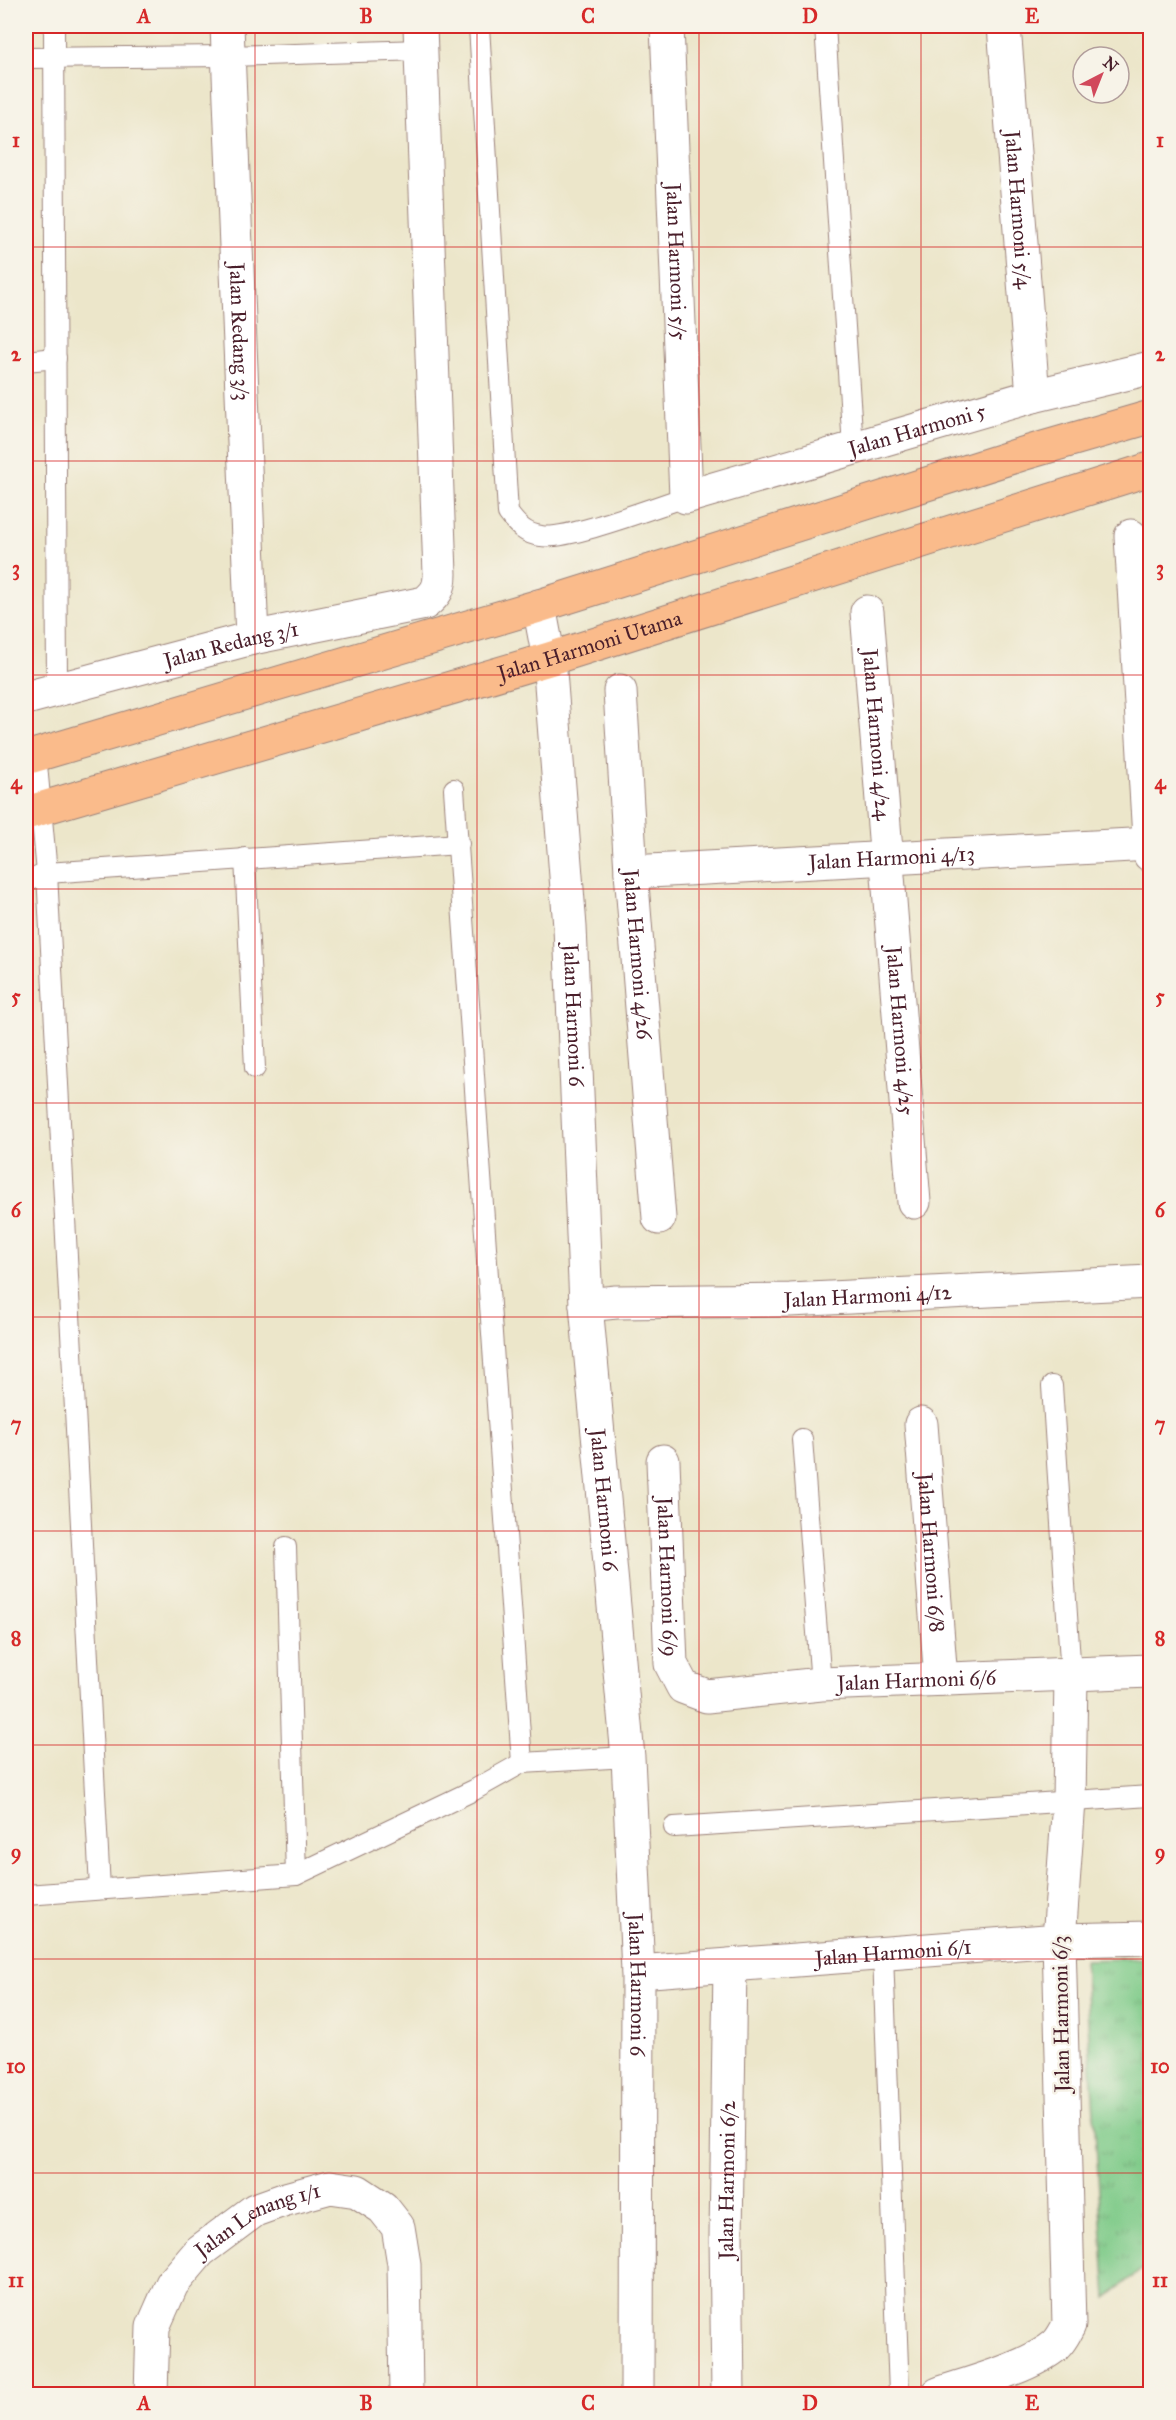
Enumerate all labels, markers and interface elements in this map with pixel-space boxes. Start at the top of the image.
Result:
text: A [135,4,151,28]
text: B [359,4,373,28]
text: C [581,4,595,28]
text: D [802,4,818,28]
text: E [1025,4,1040,28]
north arrow [1071,45,1131,105]
text: N [1099,53,1122,76]
street label: Jalan Harmoni 5/4 [999,127,1038,291]
text: 1 [12,128,20,152]
text: 1 [1156,128,1164,152]
street label: Jalan Harmoni 5/5 [660,181,693,341]
street label: Jalan Redang 3/3 [224,260,255,401]
text: 2 [11,342,22,366]
text: 2 [1155,342,1166,366]
street label: Jalan Harmoni 5 [843,397,989,463]
text: 3 [12,556,20,581]
text: 3 [1156,556,1164,581]
street label: Jalan Harmoni Utama [493,605,685,687]
street label: Jalan Redang 3/1 [159,616,301,674]
street label: Jalan Harmoni 4/24 [857,646,897,823]
text: 4 [10,770,22,795]
text: 4 [1154,770,1166,795]
street label: Jalan Harmoni 4/13 [806,840,975,876]
street label: Jalan Harmoni 4/26 [618,866,658,1042]
street label: Jalan Harmoni 6 [558,941,590,1088]
street label: Jalan Harmoni 4/25 [880,943,920,1116]
text: 5 [11,984,21,1008]
text: 5 [1155,984,1165,1008]
text: 6 [11,1198,23,1222]
text: 6 [1155,1198,1167,1222]
street label: Jalan Harmoni 4/12 [782,1279,953,1313]
text: 7 [11,1412,22,1436]
text: 7 [1155,1412,1166,1436]
street label: Jalan Harmoni 6 [584,1426,624,1574]
street label: Jalan Harmoni 6/8 [912,1470,950,1633]
street label: Jalan Harmoni 6/9 [651,1494,684,1657]
text: 8 [11,1626,21,1650]
text: 8 [1155,1626,1165,1650]
street label: Jalan Harmoni 6/6 [834,1664,998,1696]
text: 9 [11,1840,21,1865]
text: 9 [1155,1840,1165,1865]
street label: Jalan Harmoni 6 [622,1911,651,2058]
street label: Jalan Harmoni 6/1 [812,1934,973,1972]
street label: Jalan Harmoni 6/3 [1047,1935,1075,2095]
text: 10 [6,2054,26,2078]
text: 10 [1150,2054,1170,2078]
street label: Jalan Harmoni 6/2 [713,2100,741,2262]
street label: Jalan Lenang 1/1 [188,2177,323,2265]
text: 11 [8,2268,24,2292]
text: 11 [1152,2268,1168,2292]
text: A [135,2391,151,2415]
text: B [359,2391,373,2415]
text: C [581,2391,595,2415]
text: D [802,2391,818,2415]
text: E [1025,2391,1040,2415]

